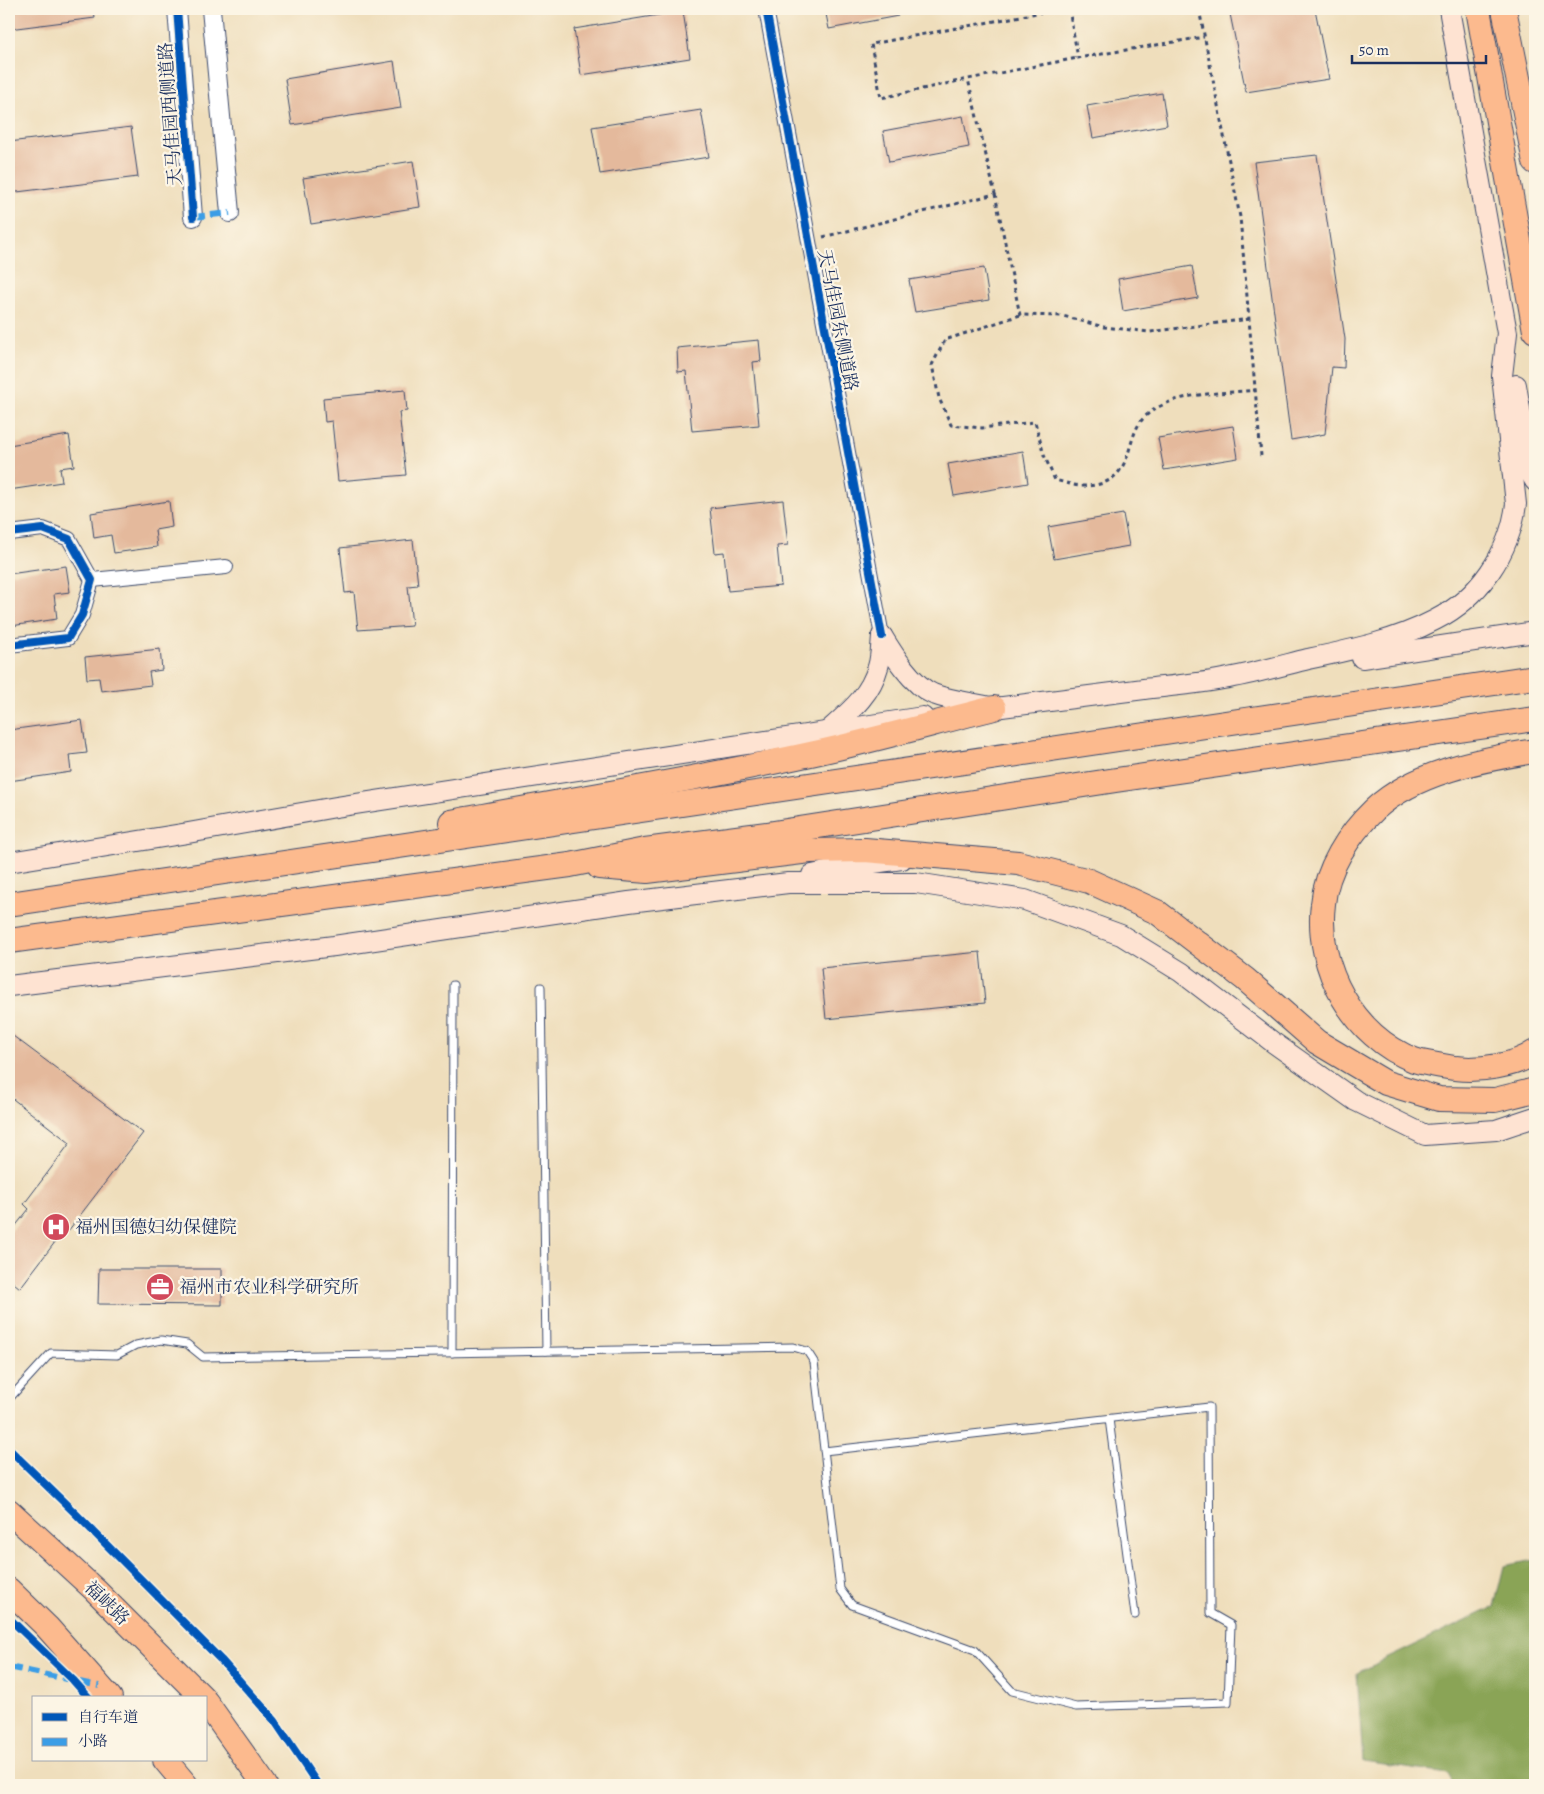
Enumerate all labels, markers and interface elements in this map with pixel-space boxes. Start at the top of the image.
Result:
scale bar [1352,32,1485,64]
text: 50 m [1359,40,1389,60]
street label: 天马佳园西侧道路 [153,41,187,187]
street label: 天马佳园东侧道路 [812,247,864,393]
hospital icon: 福州国德妇幼保健院 [41,1212,71,1242]
place label: 福州国德妇幼保健院 [75,1215,237,1239]
office icon: 福州市农业科学研究所 [145,1272,175,1302]
place label: 福州市农业科学研究所 [179,1275,359,1299]
street label: 福峡路 [79,1576,135,1630]
legend [32,1696,208,1762]
text: 自行车道 [78,1707,138,1727]
text: 小路 [78,1731,108,1751]

